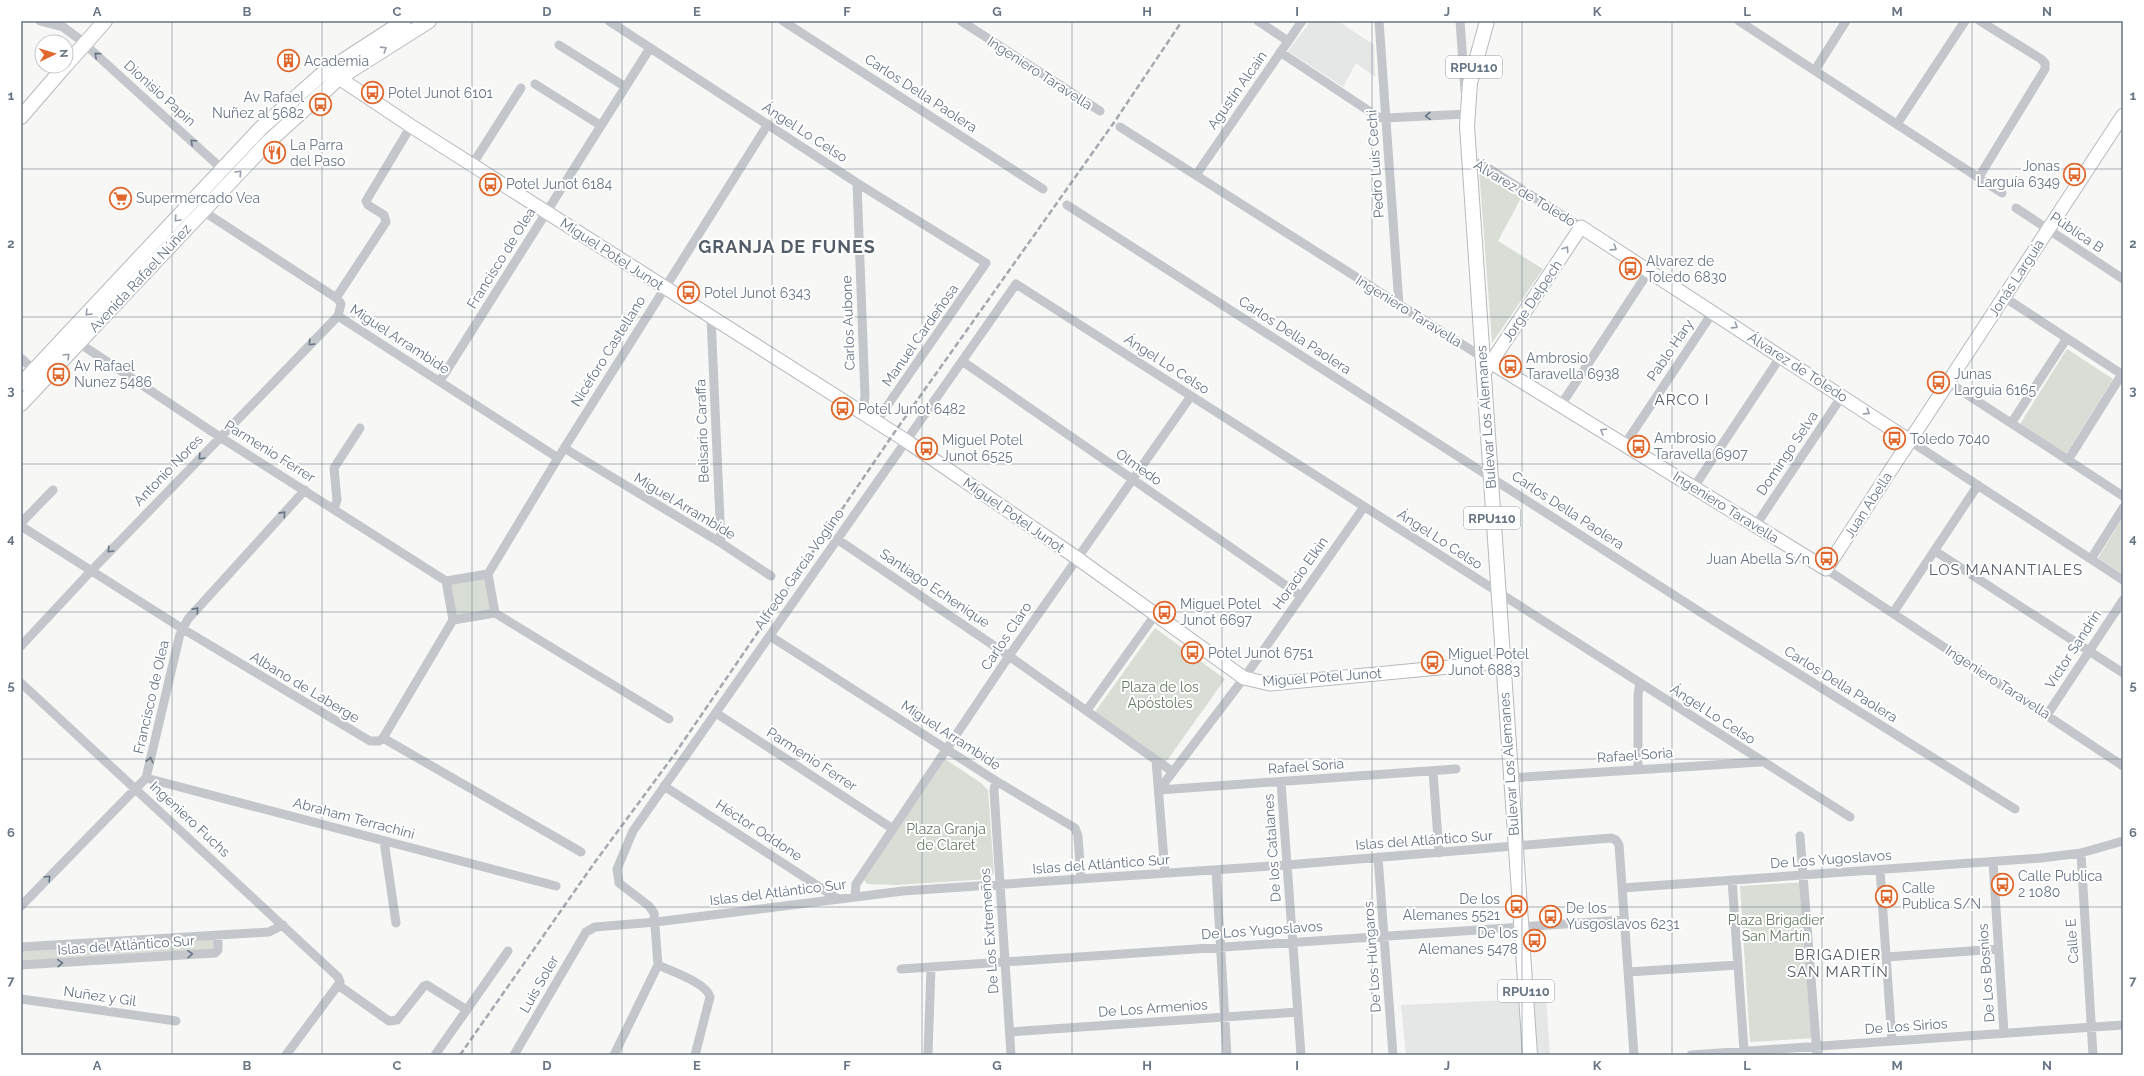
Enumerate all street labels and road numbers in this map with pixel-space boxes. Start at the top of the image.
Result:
street label: Ingeniero Taravella [985,33,1095,113]
street label: Agustín Alcain [1204,48,1270,132]
street label: Carlos Della Paolera [862,51,980,135]
road number: RPU110 [1446,56,1502,78]
street label: Dionisio Papin [121,57,199,129]
street label: Ángel Lo Celso [760,98,851,165]
street label: Pedro Luis Cechi [1363,109,1387,219]
street label: Álvarez de Toledo [1471,155,1579,230]
street label: Francisco de Olea [463,205,539,311]
street label: Pública B [2047,208,2107,256]
street label: Miguel Potel Junot [557,215,667,293]
street label: Avenida Rafael Núñez [86,221,194,335]
street label: Jonás Larguía [1985,236,2047,320]
street label: Jorge Delpech [1499,257,1565,345]
street label: Ingeniero Taravella [1353,272,1465,350]
street label: Carlos Aubone [838,275,858,371]
street label: Manuel Cardeñosa [879,281,961,389]
street label: Nicéforo Castellano [567,293,649,409]
street label: Carlos Della Paolera [1236,293,1354,377]
street label: Miguel Arrambide [347,301,453,377]
street label: Pablo Hary [1644,316,1697,384]
street label: Álvarez de Toledo [1745,328,1851,405]
street label: Ángel Lo Celso [1122,330,1213,397]
street label: Bulevar Los Alemanes [1473,344,1499,489]
street label: Belisario Caraffa [692,379,712,483]
street label: Domingo Selva [1753,408,1821,498]
street label: Parmenio Ferrer [222,417,318,485]
street label: Antonio Nores [130,431,206,509]
street label: Olmedo [1113,445,1165,489]
street label: Carlos Della Paolera [1509,468,1627,552]
street label: Ingeniero Taravella [1670,468,1782,546]
street label: Miguel Arrambide [631,469,739,543]
street label: Juan Abella [1841,469,1895,541]
street label: Miguel Potel Junot [960,474,1068,556]
street label: Alfredo García Voglino [751,505,847,633]
street label: Ángel Lo Celso [1395,505,1486,572]
road number: RPU110 [1464,507,1520,529]
street label: Horacio Elkin [1269,534,1331,612]
street label: Santiago Echenique [877,545,993,631]
street label: Carlos Claro [977,599,1035,673]
street label: Victor Sandrin [2042,607,2104,691]
street label: Francisco de Olea [130,639,172,755]
street label: Ingeniero Taravella [1943,642,2053,722]
street label: Carlos Della Paolera [1781,643,1901,725]
street label: Albano de Laberge [248,648,362,726]
street label: Miguel Potel Junot [1262,665,1383,689]
street label: Ángel Lo Celso [1668,680,1759,747]
street label: Bulevar Los Alemanes [1496,691,1522,836]
street label: Miguel Arrambide [898,697,1004,773]
street label: Parmenio Ferrer [764,724,860,794]
street label: Rafael Soria [1596,744,1674,766]
street label: Rafael Soria [1267,755,1345,777]
street label: Ingeniero Fuchs [147,778,233,860]
street label: De los Catalanes [1260,793,1284,903]
street label: Abraham Terrachini [291,794,417,842]
street label: Héctor Oddone [713,796,805,864]
street label: Islas del Atlántico Sur [1355,827,1493,853]
street label: De Los Yugoslavos [1770,847,1893,871]
street label: Islas del Atlántico Sur [1032,851,1170,877]
street label: De Los Extremeños [977,867,1001,994]
street label: Islas del Atlántico Sur [709,876,847,908]
street label: De Los Húngaros [1360,901,1384,1013]
street label: De Los Yugoslavos [1201,918,1324,942]
street label: Calle E [2062,918,2082,964]
street label: De Los Bosnios [1975,923,1997,1023]
street label: Islas del Atlántico Sur [57,932,195,958]
street label: Luis Soler [516,952,562,1016]
road number: RPU110 [1498,980,1554,1002]
street label: Nuñez y Gil [63,983,138,1009]
street label: De Los Armenios [1098,996,1209,1020]
street label: De Los Sirios [1864,1015,1948,1037]

